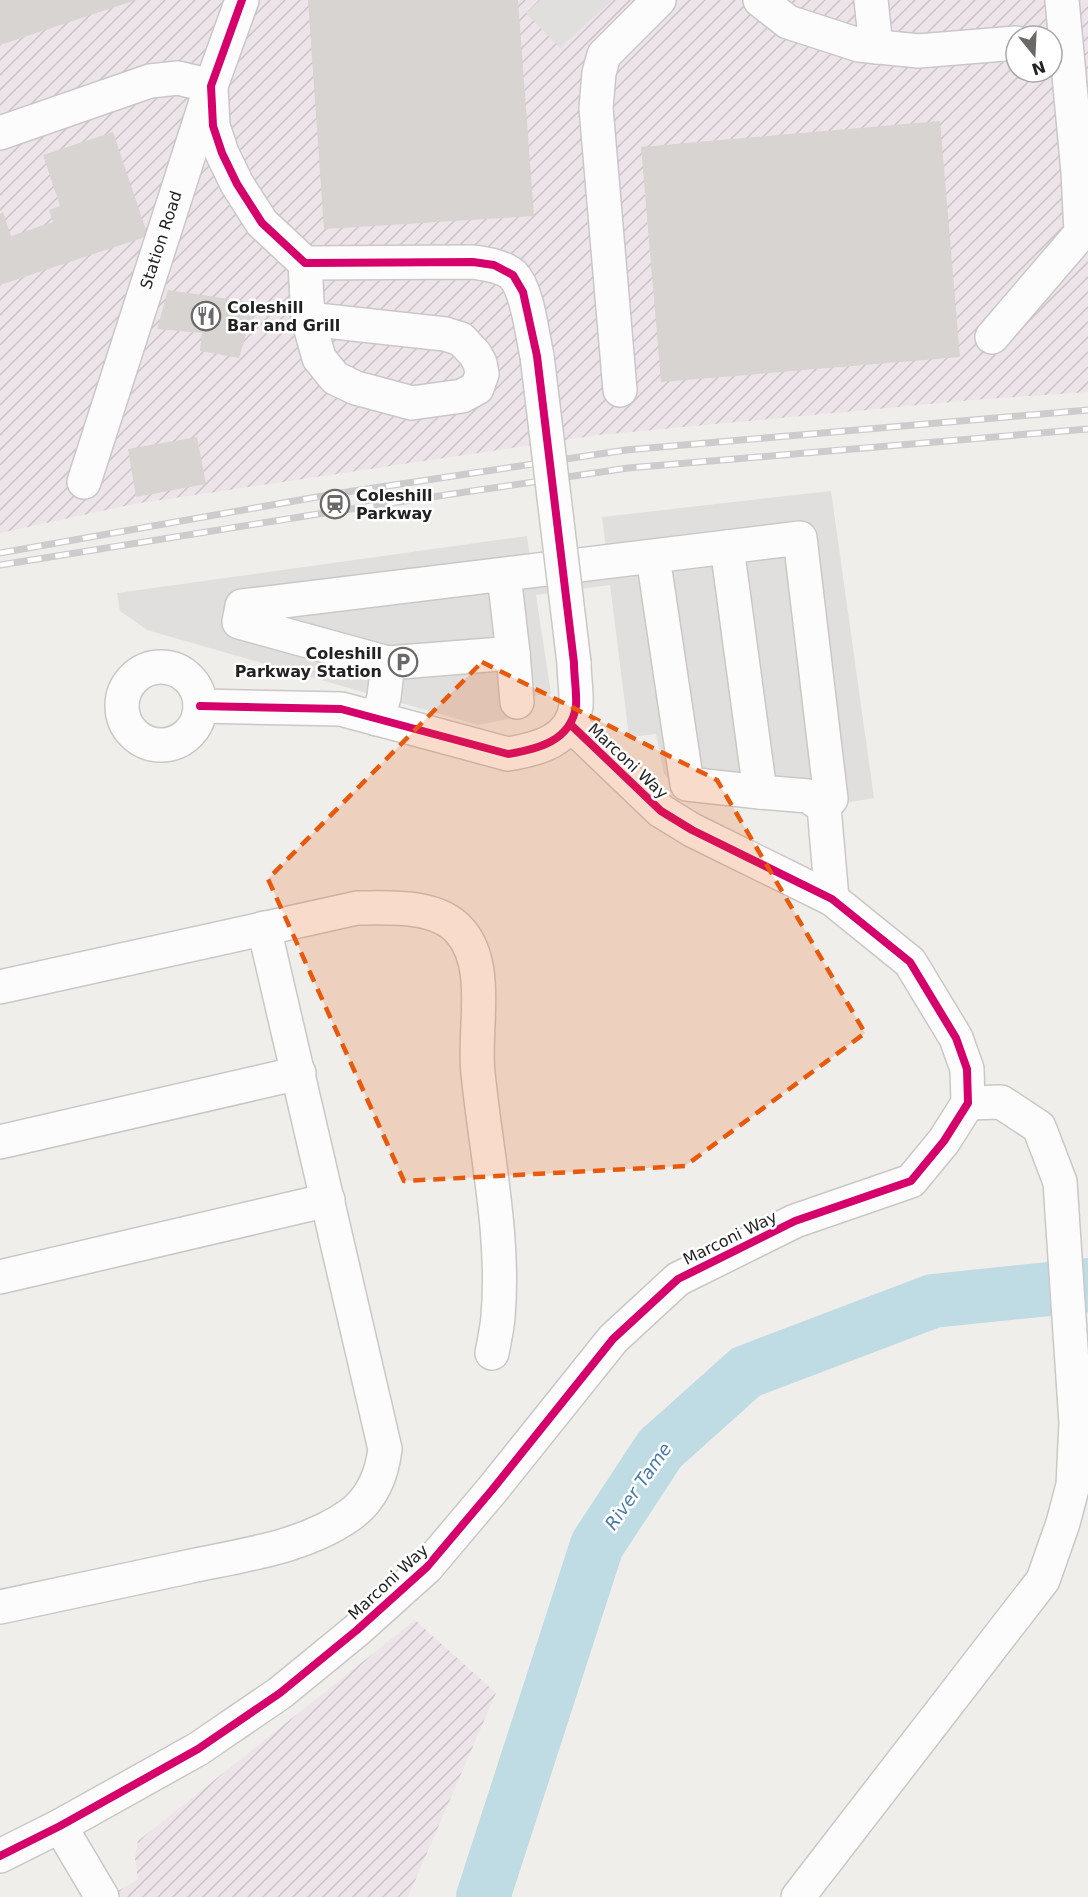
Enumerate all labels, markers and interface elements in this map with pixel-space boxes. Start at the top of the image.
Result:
north arrow [1004,24,1064,84]
text: N [1029,57,1048,79]
street label: Station Road [136,189,186,291]
place label: Coleshill Bar and Grill [227,298,340,335]
restaurant icon: Coleshill Bar and Grill [190,300,222,332]
place label: Coleshill Parkway [356,486,433,523]
station icon: Coleshill Parkway [319,488,351,520]
place label: Coleshill Parkway Station [235,644,382,681]
parking icon: Coleshill Parkway Station [387,646,419,678]
street label: Marconi Way [584,719,672,803]
street label: Marconi Way [680,1207,780,1269]
water label: River Tame [600,1439,676,1533]
street label: Marconi Way [344,1540,432,1624]

